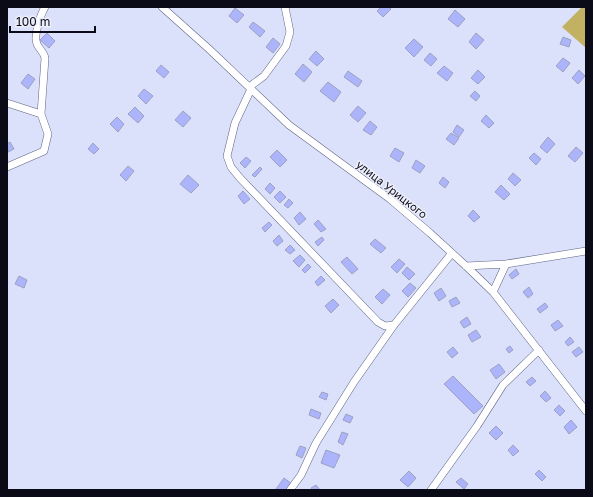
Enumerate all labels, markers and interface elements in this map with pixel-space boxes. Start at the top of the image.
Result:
scale bar [10,8,95,34]
text: 100 m [16,14,50,29]
street label: улица Урицкого [354,157,430,221]

